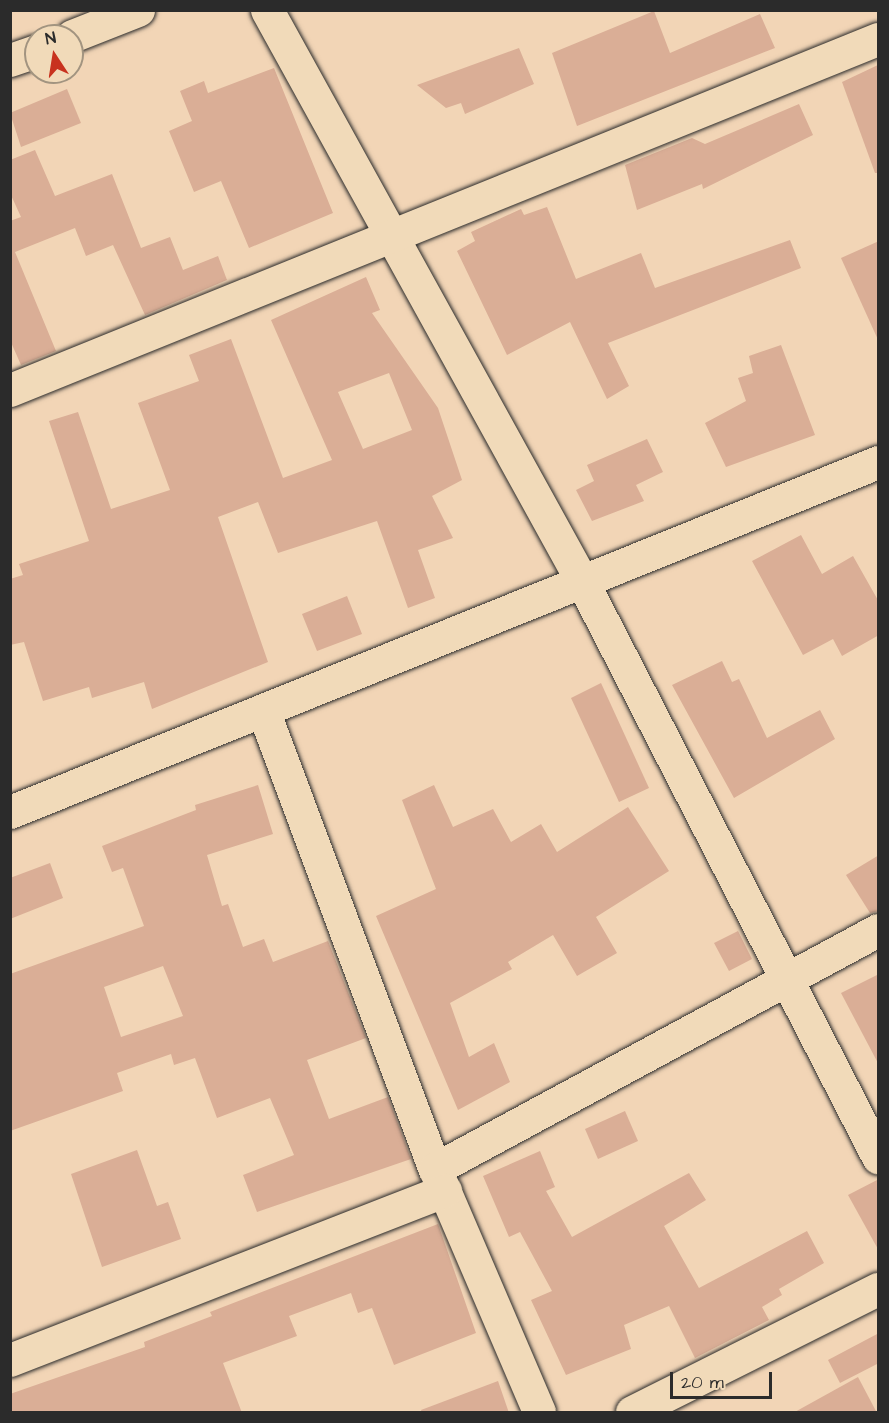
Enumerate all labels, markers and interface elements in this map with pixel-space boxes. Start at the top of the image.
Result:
north arrow [24,24,84,84]
text: N [43,27,58,50]
scale bar [673,1360,775,1398]
text: 20 m [681,1370,724,1395]

